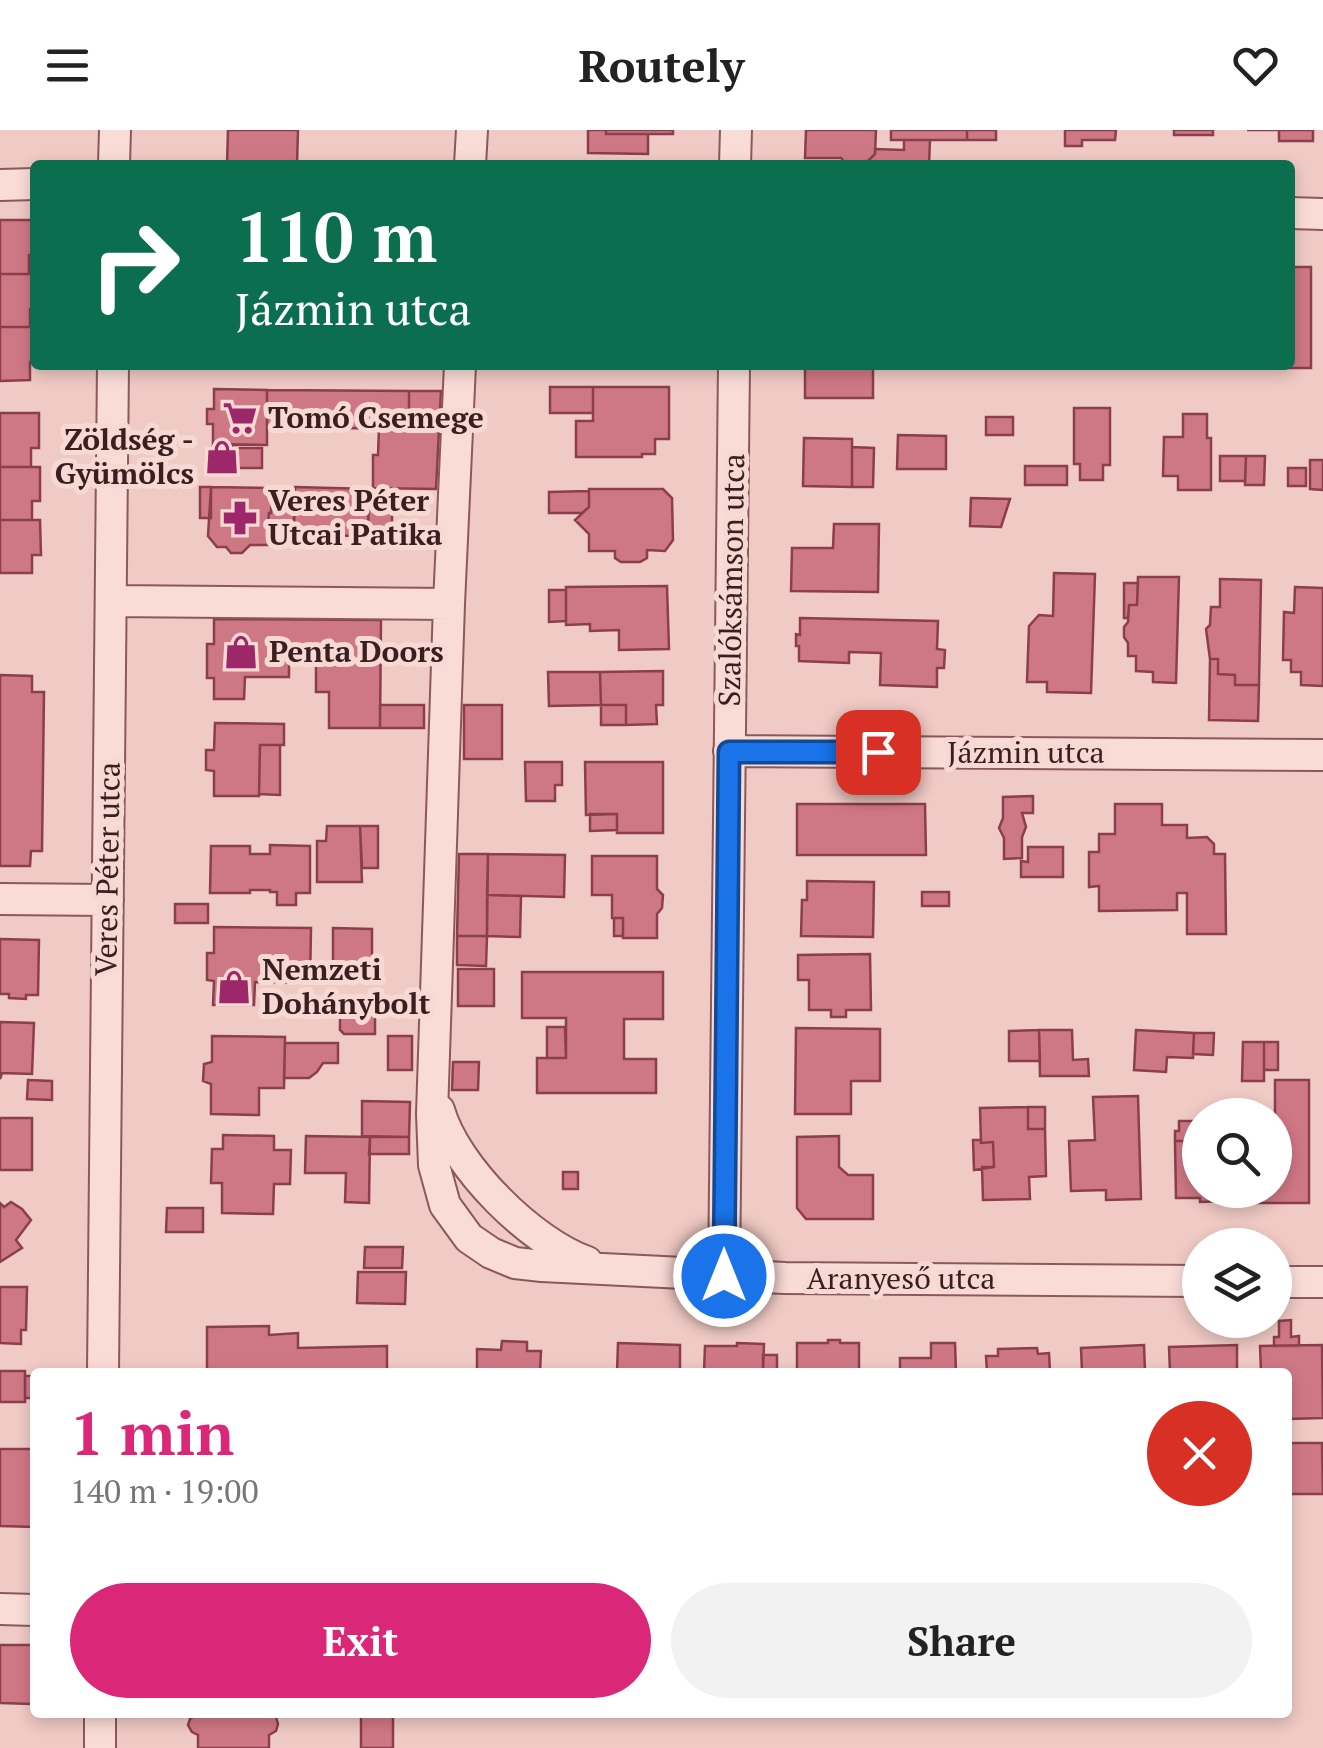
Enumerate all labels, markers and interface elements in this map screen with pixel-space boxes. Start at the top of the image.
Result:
text: Routely [579,35,744,95]
icon: menu [40,38,95,93]
icon: heart [1228,38,1283,93]
text: 110 m [235,189,437,282]
icon: right [70,200,200,330]
text: Jázmin utca [235,278,471,338]
place label: Tomó Csemege [268,397,484,437]
supermarket icon: Tomó Csemege [221,399,259,437]
place label: Zöldség - Gyümölcs [55,419,194,493]
shop icon: Zöldség - Gyümölcs [203,438,241,476]
street label: Szalóksámson utca [709,453,753,707]
place label: Veres Péter Utcai Patika [268,480,443,554]
pharmacy icon: Veres Péter Utcai Patika [221,499,259,537]
place label: Penta Doors [269,631,444,671]
shop icon: Penta Doors [222,633,260,671]
pin [836,710,921,795]
icon: arrive [851,725,906,780]
street label: Jázmin utca [947,732,1105,772]
street label: Veres Péter utca [85,761,129,976]
place label: Nemzeti Dohánybolt [262,949,430,1023]
shop icon: Nemzeti Dohánybolt [215,968,253,1006]
map controls [1182,1098,1292,1338]
button: search [1182,1098,1292,1208]
position arrow [672,1224,776,1328]
button: layers [1182,1228,1292,1338]
street label: Aranyeső utca [806,1258,996,1298]
text: 1 min [70,1393,234,1472]
button: close [1147,1401,1252,1506]
text: 140 m · 19:00 [70,1470,258,1512]
button: Exit [70,1583,651,1698]
button: Share [671,1583,1252,1698]

